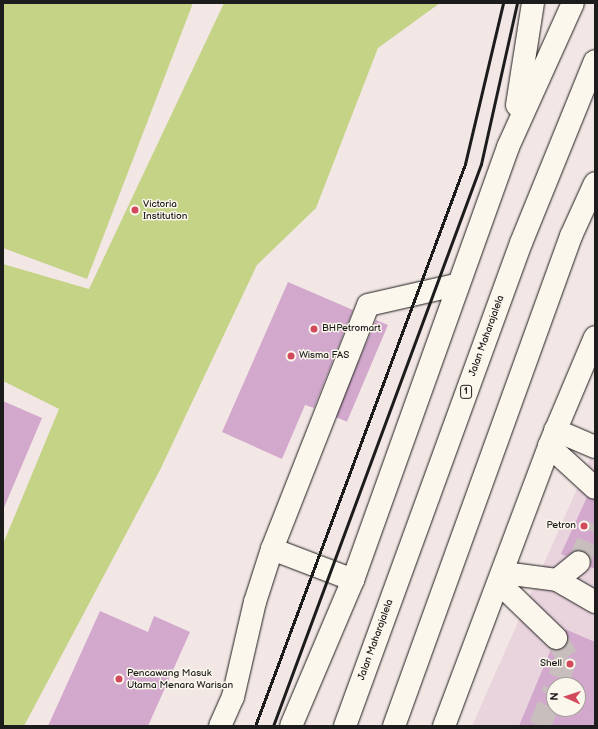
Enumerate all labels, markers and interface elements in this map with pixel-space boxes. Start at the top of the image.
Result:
place label: Victoria Institution [143,198,187,222]
marker: Victoria Institution [130,205,140,215]
street label: Jalan Maharajalela [467,294,507,378]
place label: BHPetromart [322,323,381,335]
marker: BHPetromart [309,324,319,334]
place label: Wisma FAS [299,350,349,362]
marker: Wisma FAS [286,351,296,361]
road number: 1 [460,385,472,399]
place label: Petron [546,520,576,532]
marker: Petron [579,521,589,531]
street label: Jalan Maharajalela [356,598,396,682]
place label: Shell [540,658,562,670]
marker: Shell [565,659,575,669]
place label: Pencawang Masuk Utama Menara Warisan [127,667,233,690]
marker: Pencawang Masuk Utama Menara Warisan [114,674,124,684]
north arrow [546,677,586,717]
text: N [548,692,561,701]

